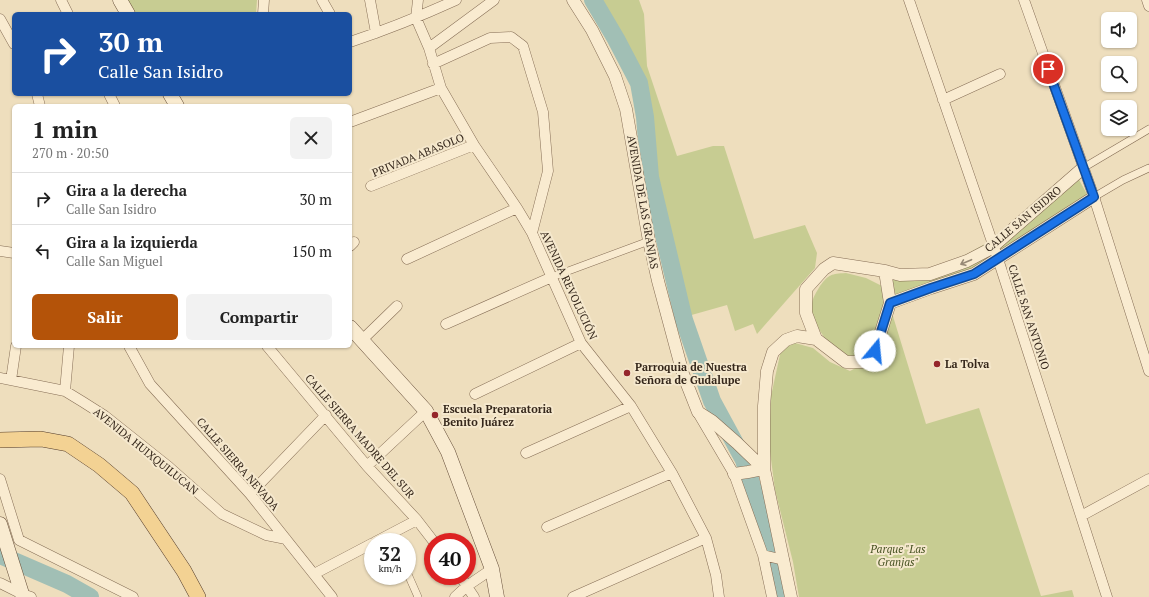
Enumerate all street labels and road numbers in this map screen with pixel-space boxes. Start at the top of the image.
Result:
street label: PRIVADA ABASOLO [370,130,466,180]
street label: AVENIDA DE LAS GRANJAS [624,134,662,270]
street label: CALLE SAN ISIDRO [982,183,1064,255]
street label: AVENIDA REVOLUCIÓN [538,228,600,342]
street label: CALLE SAN ANTONIO [1005,263,1053,371]
street label: CALLE SIERRA MADRE DEL SUR [302,371,418,501]
street label: AVENIDA HUIXQUILUCAN [91,404,201,498]
street label: CALLE SIERRA NEVADA [194,415,283,514]

